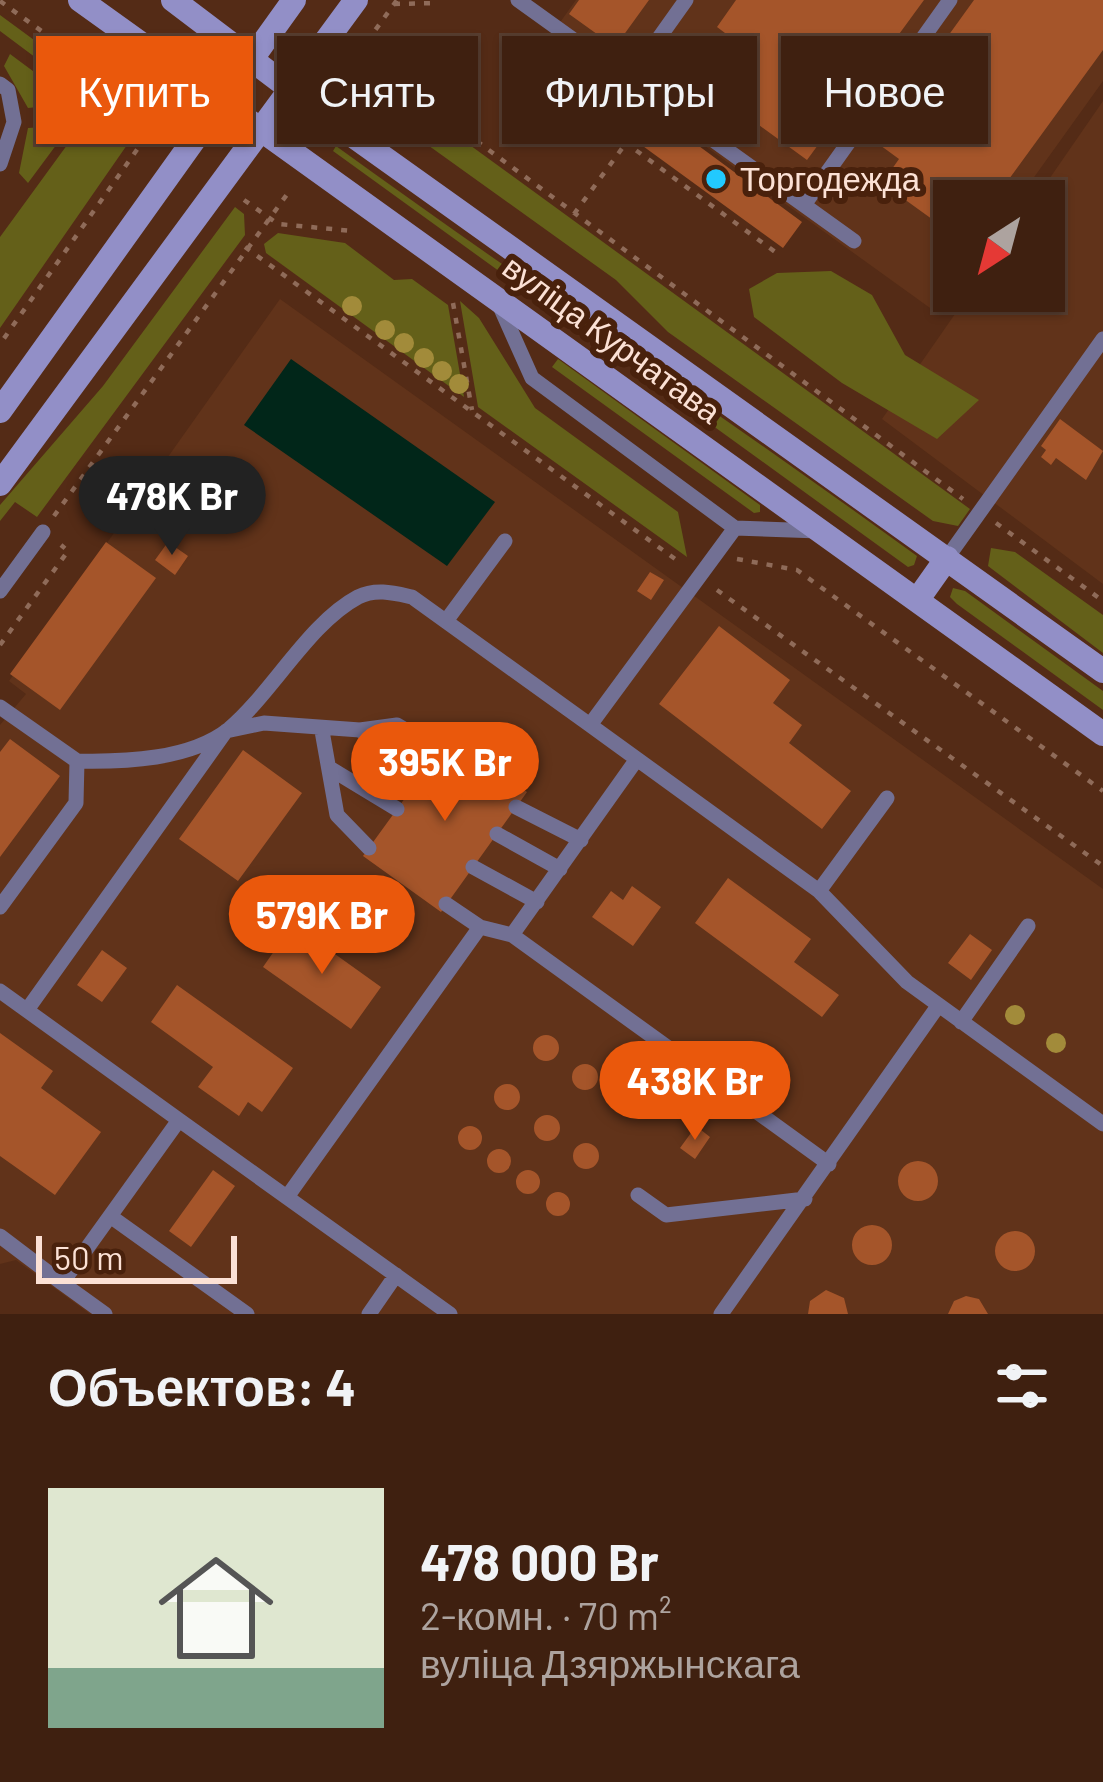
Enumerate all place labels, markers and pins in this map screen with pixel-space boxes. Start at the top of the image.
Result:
place label: Торгодежда [740,158,921,198]
marker: Торгодежда [703,166,729,192]
pin: 478K Br [61,456,283,558]
pin: 395K Br [334,722,556,824]
pin: 579K Br [211,875,433,977]
pin: 438K Br [584,1041,806,1143]

